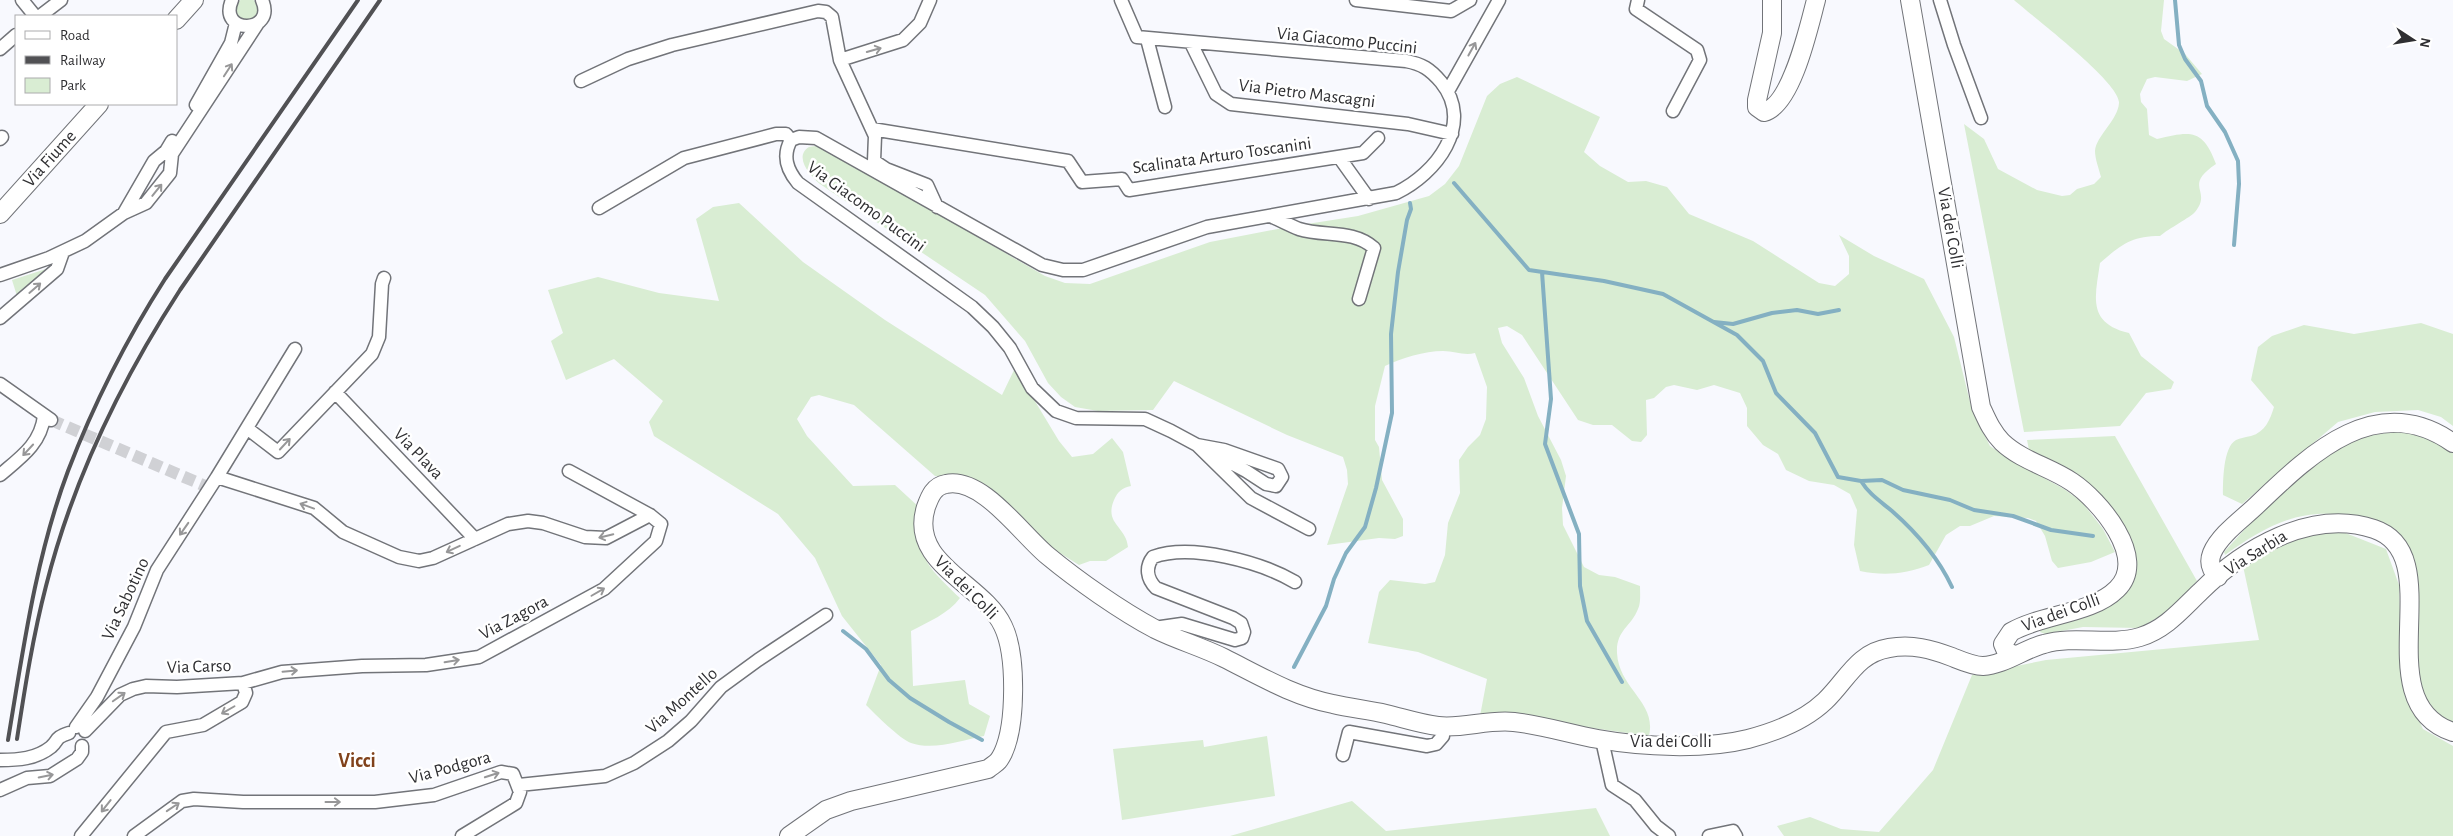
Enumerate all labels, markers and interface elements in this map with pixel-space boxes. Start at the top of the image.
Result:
legend [15,15,178,105]
north arrow [2388,15,2438,65]
street label: Via Giacomo Puccini [1276,25,1418,57]
text: Road [60,28,90,43]
text: N [2417,36,2433,49]
one-way arrow [1467,41,1477,56]
one-way arrow [865,44,881,54]
text: Railway [60,53,106,68]
one-way arrow [223,63,233,77]
street label: Via Pietro Mascagni [1238,77,1376,111]
text: Park [60,78,86,93]
street label: Via Fiume [20,127,80,191]
street label: Scalinata Arturo Toscanini [1131,135,1313,177]
street label: Via Giacomo Puccini [804,158,928,256]
one-way arrow [152,184,163,197]
street label: Via dei Colli [1934,186,1966,270]
one-way arrow [29,282,42,293]
street label: Via Plava [390,425,446,483]
one-way arrow [279,438,291,451]
one-way arrow [23,443,34,456]
one-way arrow [300,501,315,510]
one-way arrow [179,522,189,536]
street label: Via Sarbia [2222,527,2290,579]
one-way arrow [598,532,614,541]
one-way arrow [446,545,461,555]
street label: Via dei Colli [931,553,1001,623]
street label: Via Sabotino [99,555,153,643]
one-way arrow [590,587,604,597]
street label: Via dei Colli [2019,591,2103,635]
street label: Via Zagora [477,592,551,644]
one-way arrow [444,656,460,666]
street label: Via Carso [166,657,232,677]
street label: Via Montello [643,664,721,738]
one-way arrow [282,666,298,676]
one-way arrow [112,692,126,702]
one-way arrow [221,705,236,715]
street label: Via dei Colli [1630,733,1712,751]
street label: Via Podgora [407,748,493,788]
district label: Vicci [338,751,376,771]
one-way arrow [483,769,499,779]
one-way arrow [37,770,53,780]
one-way arrow [324,797,341,807]
one-way arrow [100,799,111,812]
one-way arrow [165,802,179,812]

